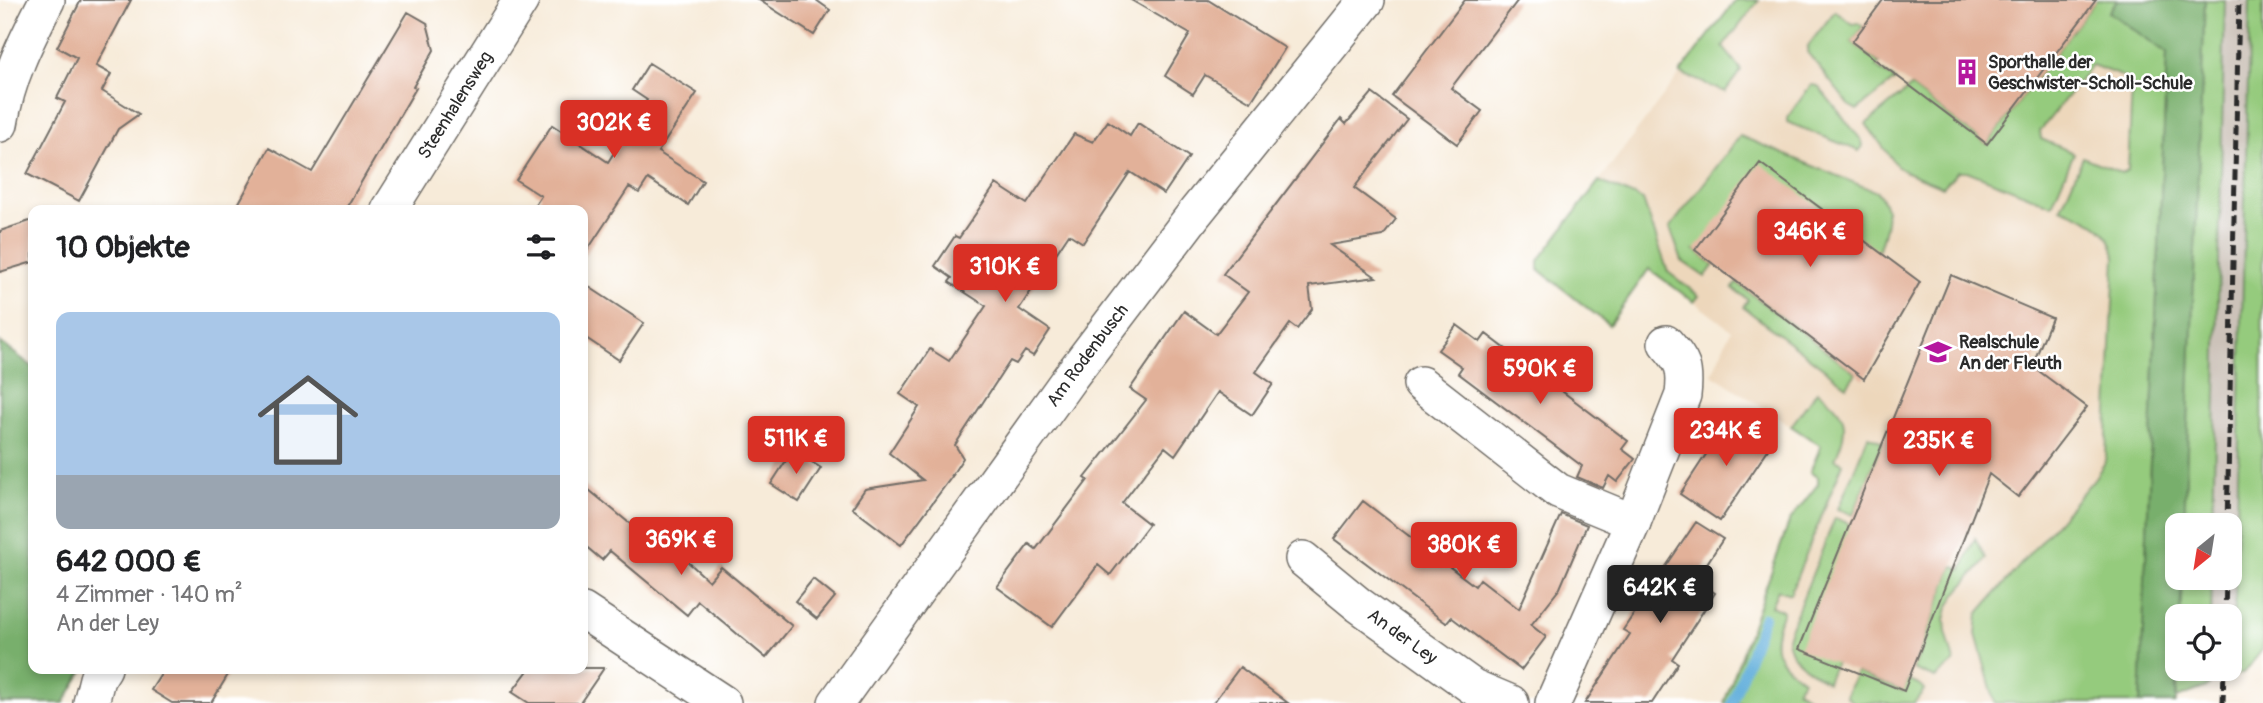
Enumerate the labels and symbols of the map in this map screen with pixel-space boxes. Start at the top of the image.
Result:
street label: Steenhalensweg [413,47,497,163]
place label: Sporthalle der Geschwister-Scholl-Schule [1988,51,2193,95]
building icon: Sporthalle der Geschwister-Scholl-Schule [1952,57,1982,87]
pin: 302K € [557,100,671,160]
pin: 346K € [1753,210,1867,269]
pin: 310K € [948,244,1062,304]
street label: Am Rodenbusch [1041,299,1133,411]
place label: Realschule An der Fleuth [1959,331,2062,375]
school or university icon: Realschule An der Fleuth [1923,337,1953,367]
pin: 590K € [1483,346,1597,406]
pin: 234K € [1669,408,1783,468]
pin: 511K € [739,416,853,476]
pin: 235K € [1882,419,1996,478]
north arrow [2165,513,2242,590]
pin: 369K € [624,518,738,577]
pin: 380K € [1407,522,1521,582]
pin: 642K € [1603,566,1717,625]
street label: An der Ley [1363,603,1442,669]

